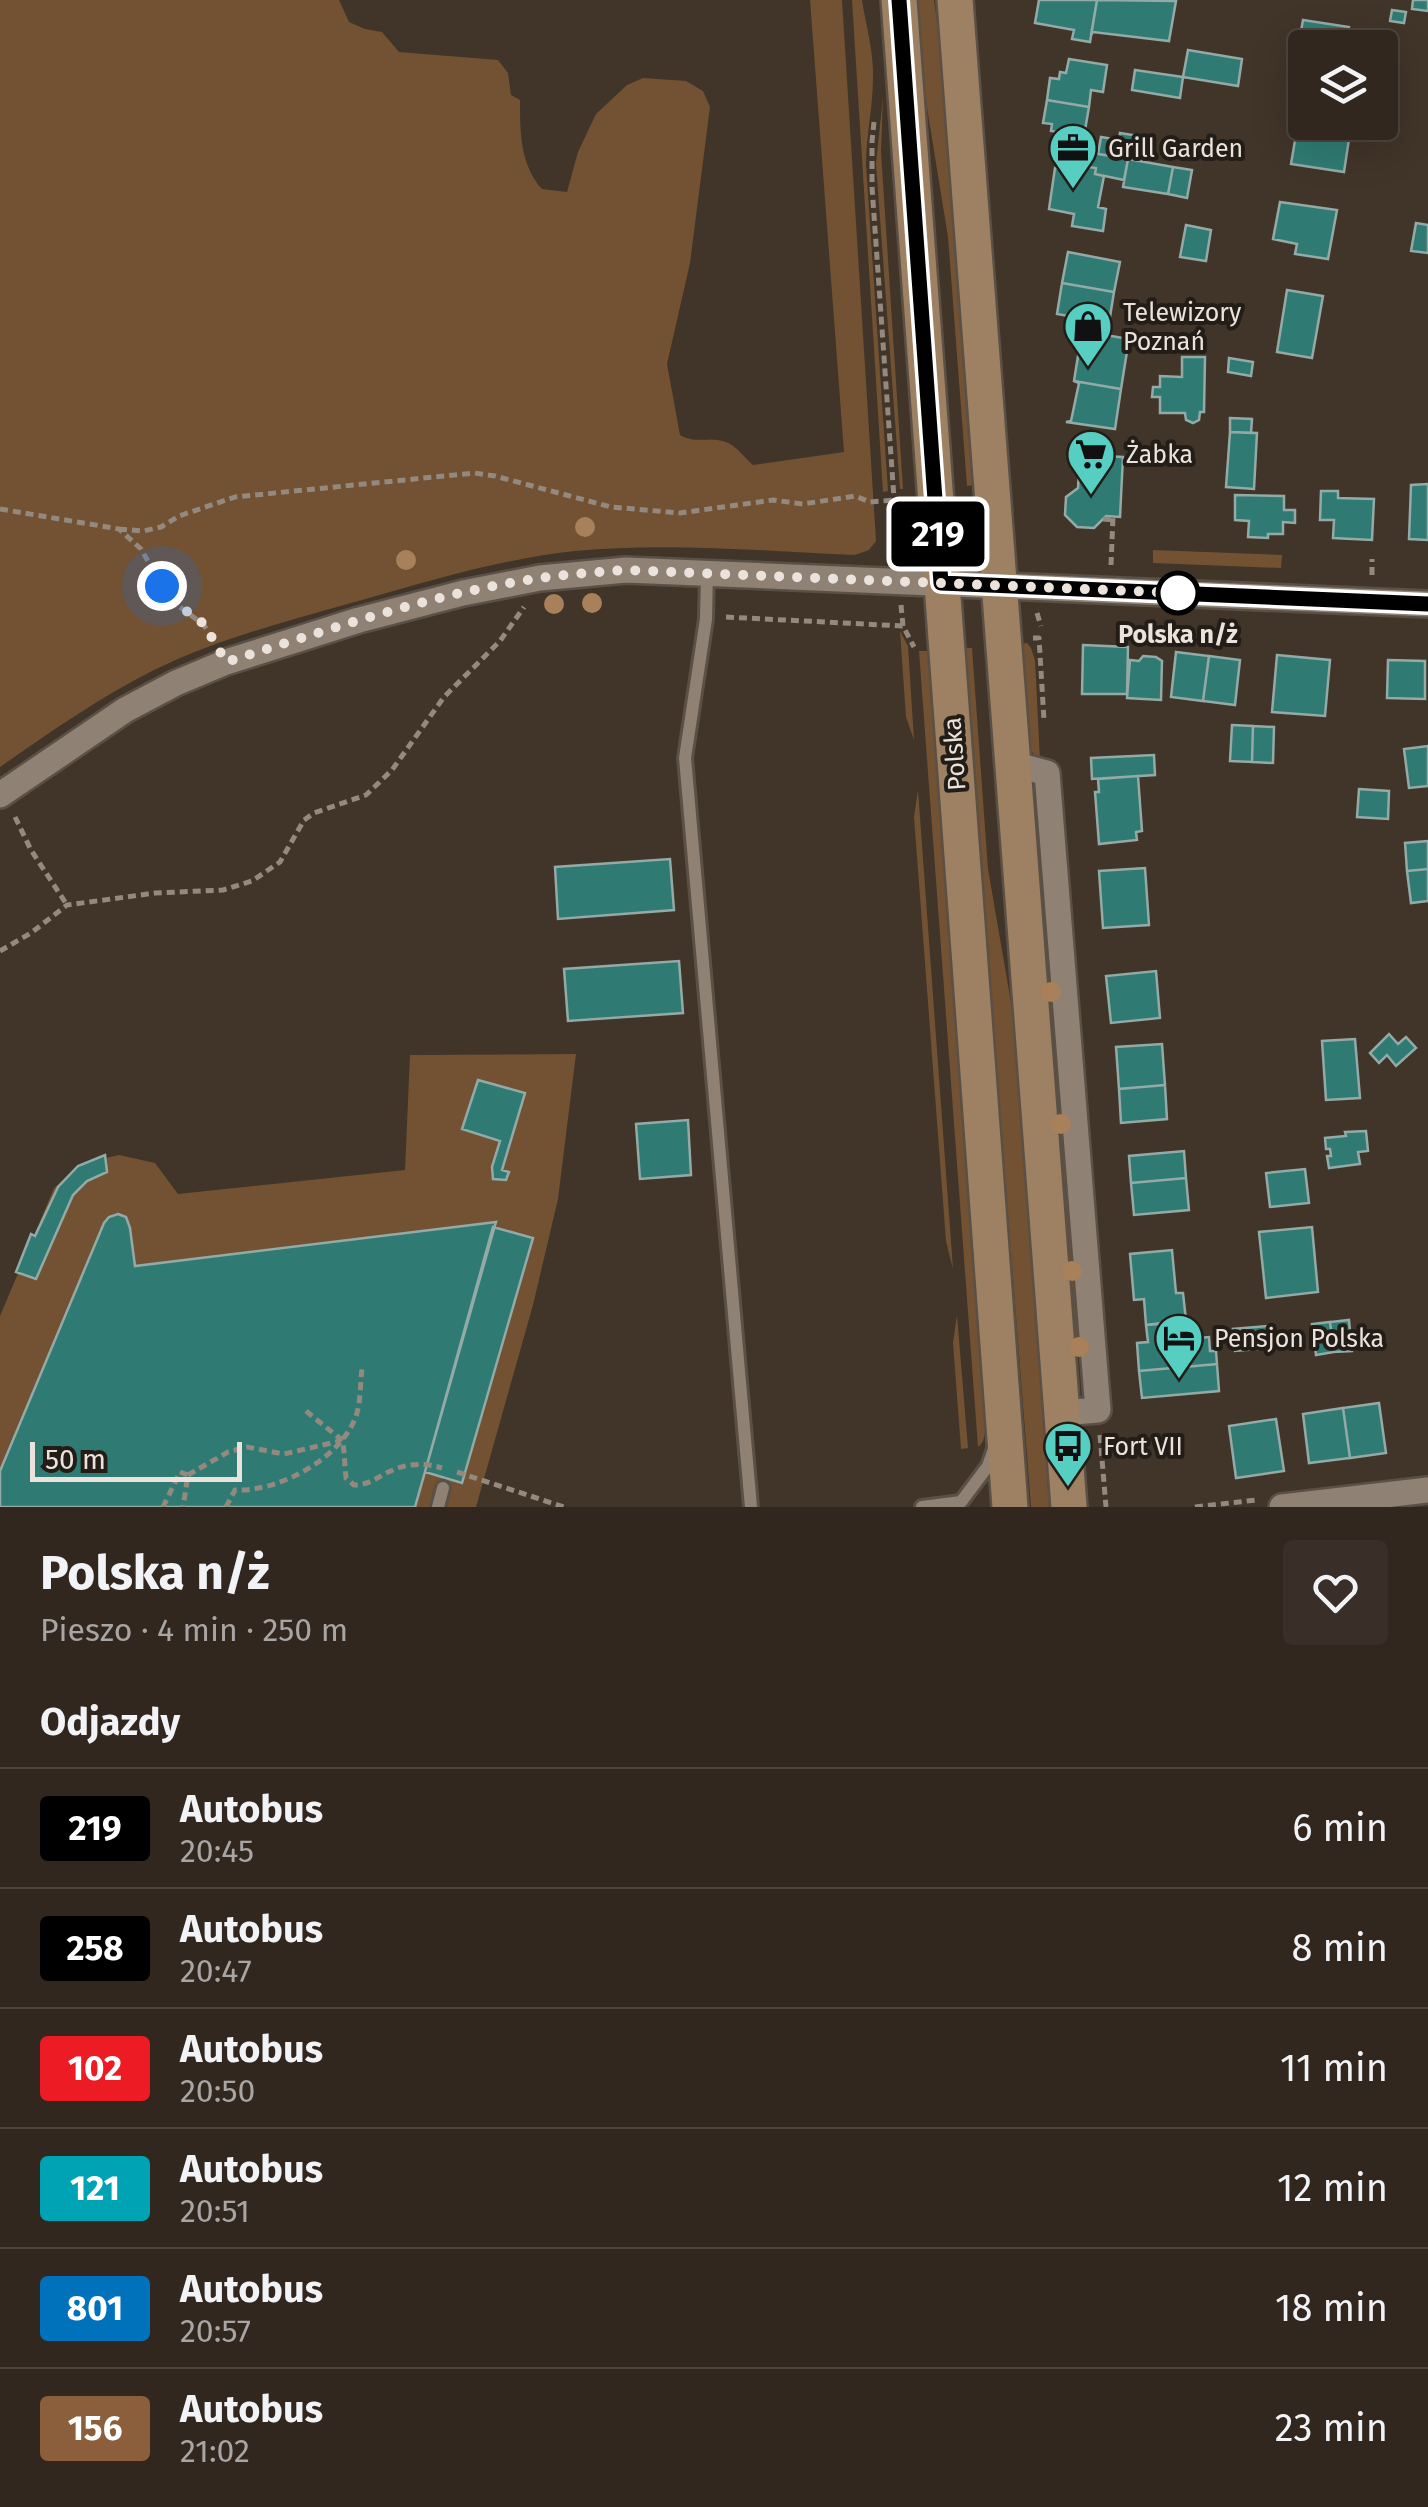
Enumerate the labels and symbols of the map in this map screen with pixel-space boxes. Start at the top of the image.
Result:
office icon: Grill Garden [1047,122,1099,190]
place label: Grill Garden [1108,134,1243,164]
place label: Telewizory Poznań [1123,298,1242,357]
shop icon: Telewizory Poznań [1062,300,1114,368]
supermarket icon: Żabka [1065,428,1117,496]
place label: Żabka [1126,439,1193,470]
line badge: 219 [880,502,996,566]
your location [137,561,187,611]
marker: Polska n/ż [1157,572,1199,614]
place label: Polska n/ż [1118,620,1238,650]
street label: Polska [937,716,973,792]
hotel icon: Pensjon Polska [1153,1312,1205,1380]
place label: Pensjon Polska [1214,1324,1384,1354]
bus stop icon: Fort VII [1042,1420,1094,1488]
place label: Fort VII [1103,1432,1183,1462]
scale bar [30,1437,242,1482]

